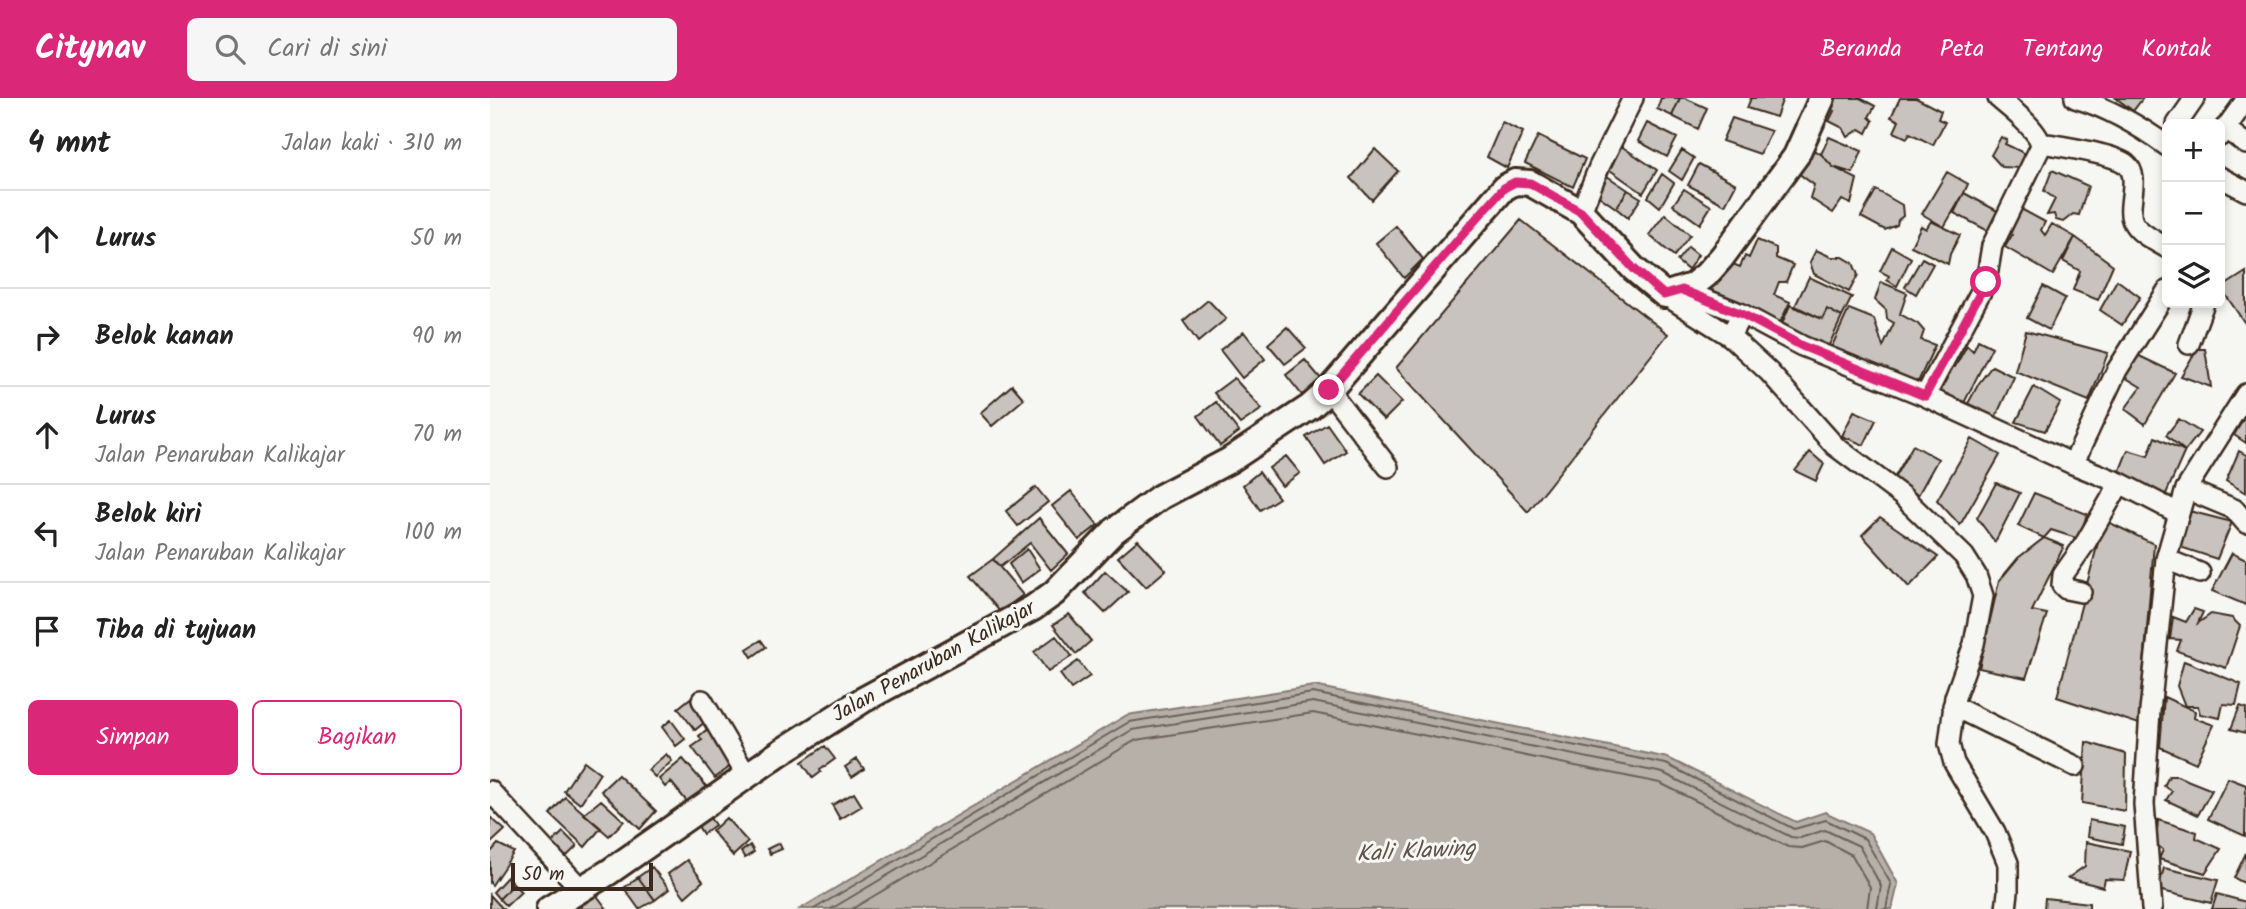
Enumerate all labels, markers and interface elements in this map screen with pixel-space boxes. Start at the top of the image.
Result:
search box [187,18,677,81]
text: Citynav [35,23,145,76]
text: Cari di sini [267,28,387,70]
icon: search [211,30,249,68]
text: Beranda [1820,30,1902,69]
text: Peta [1940,30,1984,69]
text: Tentang [2022,30,2103,69]
text: Kontak [2141,30,2211,69]
map controls [2162,119,2225,308]
button: + [2162,119,2225,182]
text: 4 mnt [28,120,111,168]
text: Jalan kaki · 310 m [281,126,462,162]
button: − [2162,182,2225,245]
text: Lurus [95,218,156,260]
icon: ahead [28,220,66,258]
text: 50 m [411,221,462,257]
button: layers [2162,245,2225,308]
route start [1970,266,2001,297]
text: Belok kanan [95,316,234,358]
icon: right [28,318,66,356]
text: 90 m [412,319,462,355]
route end [1313,374,1344,405]
text: Lurus [95,396,156,438]
icon: ahead [28,416,66,454]
text: 70 m [412,417,462,453]
text: Jalan Penaruban Kalikajar [95,438,345,474]
text: Belok kiri [95,494,201,536]
icon: left [28,514,66,552]
text: 100 m [404,515,462,551]
text: Jalan Penaruban Kalikajar [95,536,345,572]
street label: Jalan Penaruban Kalikajar [826,592,1043,732]
text: Tiba di tujuan [95,610,256,652]
icon: arrive [28,612,66,650]
button: Simpan [28,700,238,775]
button: Bagikan [252,700,462,775]
water label: Kali Klawing [1356,831,1478,873]
scale bar [511,860,653,892]
text: 50 m [522,860,564,890]

